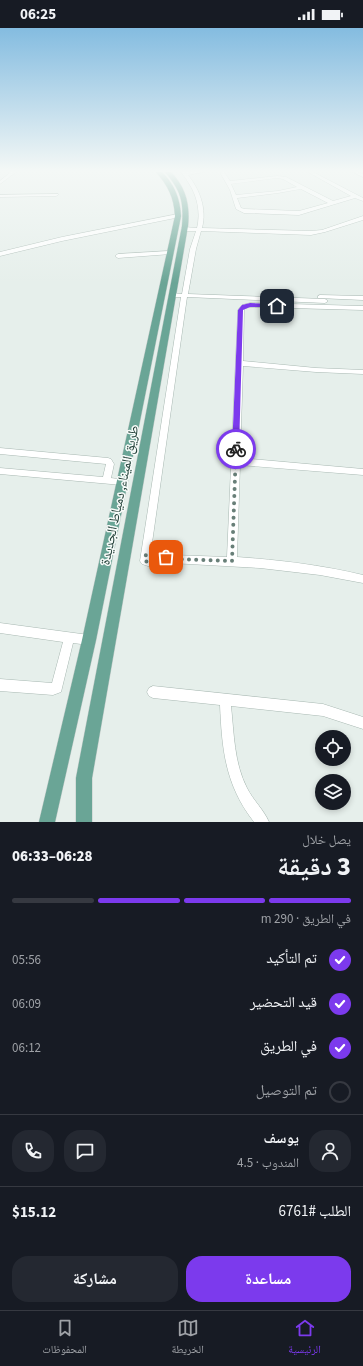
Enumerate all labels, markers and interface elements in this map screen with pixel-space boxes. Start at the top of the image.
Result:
text: 06:25 [20,4,56,25]
pin [260,289,294,323]
icon: home [266,295,288,317]
street label: طريق الميناء, دمياط الجديدة [95,423,145,567]
courier [216,429,256,469]
icon: bike [225,438,247,460]
pin [149,540,183,574]
icon: bag [155,546,177,568]
map controls [315,730,351,810]
button: locate [315,730,351,766]
button: layers [315,774,351,810]
text: يصل خلال [302,831,351,849]
text: 06:28–06:33 [12,846,93,867]
text: 3 دقيقة [277,848,351,885]
text: في الطريق · 290 m [261,910,351,928]
text: تم التأكيد [266,948,317,969]
icon: check [329,949,351,971]
text: 05:56 [12,951,41,969]
text: قيد التحضير [250,992,317,1013]
icon: check [329,993,351,1015]
text: 06:09 [12,995,41,1013]
text: في الطريق [260,1036,317,1057]
icon: check [329,1037,351,1059]
text: 06:12 [12,1039,41,1057]
text: تم التوصيل [256,1080,317,1101]
text: يوسف [264,1128,299,1149]
button: phone [12,1130,54,1172]
button: chat [64,1130,106,1172]
button: person [309,1130,351,1172]
text: المندوب · 4.5 [237,1154,299,1172]
text: الطلب #6761 [279,1201,351,1222]
text: $15.12 [12,1202,56,1223]
button: مشاركة [12,1256,178,1302]
button: مساعدة [186,1256,351,1302]
tab: المحفوظات [42,1317,87,1360]
tab: الخريطة [171,1317,204,1360]
tab: الرئيسية [288,1317,321,1360]

